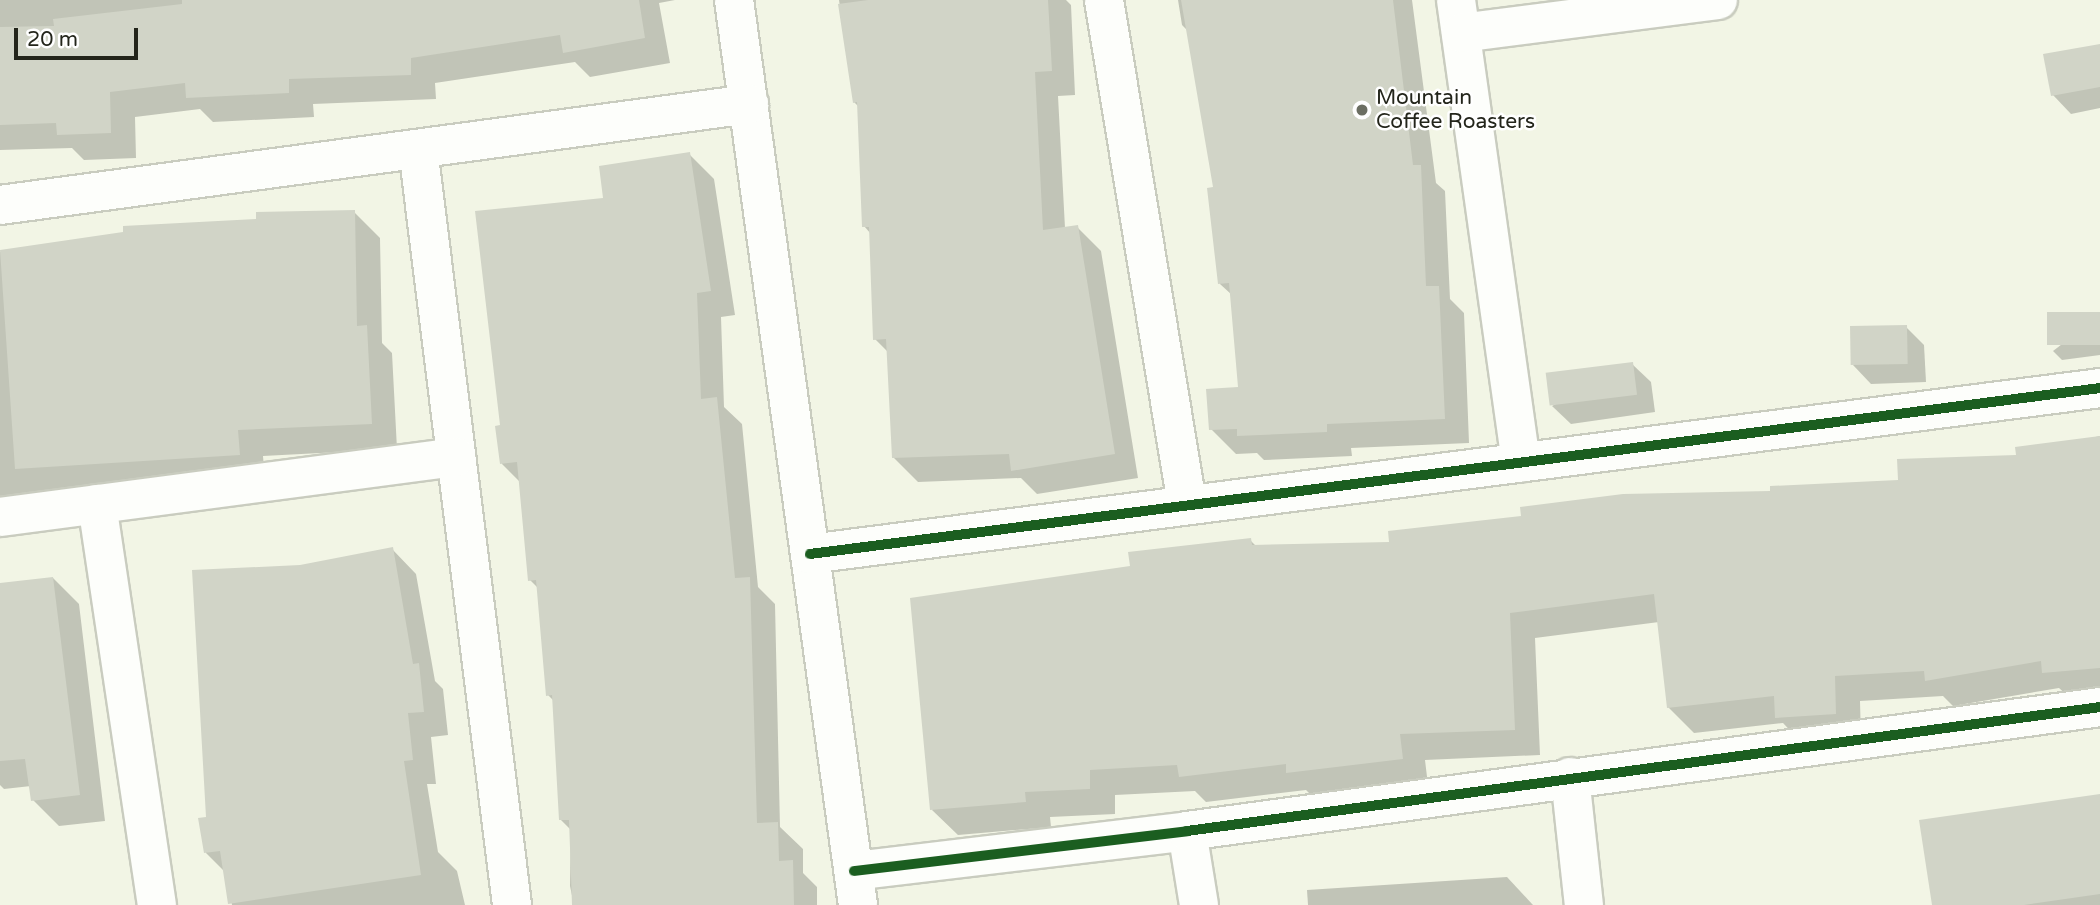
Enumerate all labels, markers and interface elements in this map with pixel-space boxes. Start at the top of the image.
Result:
scale bar [18,14,142,58]
text: 20 m [27,27,78,52]
place label: Mountain Coffee Roasters [1376,85,1535,135]
marker: Mountain Coffee Roasters [1354,102,1370,118]

